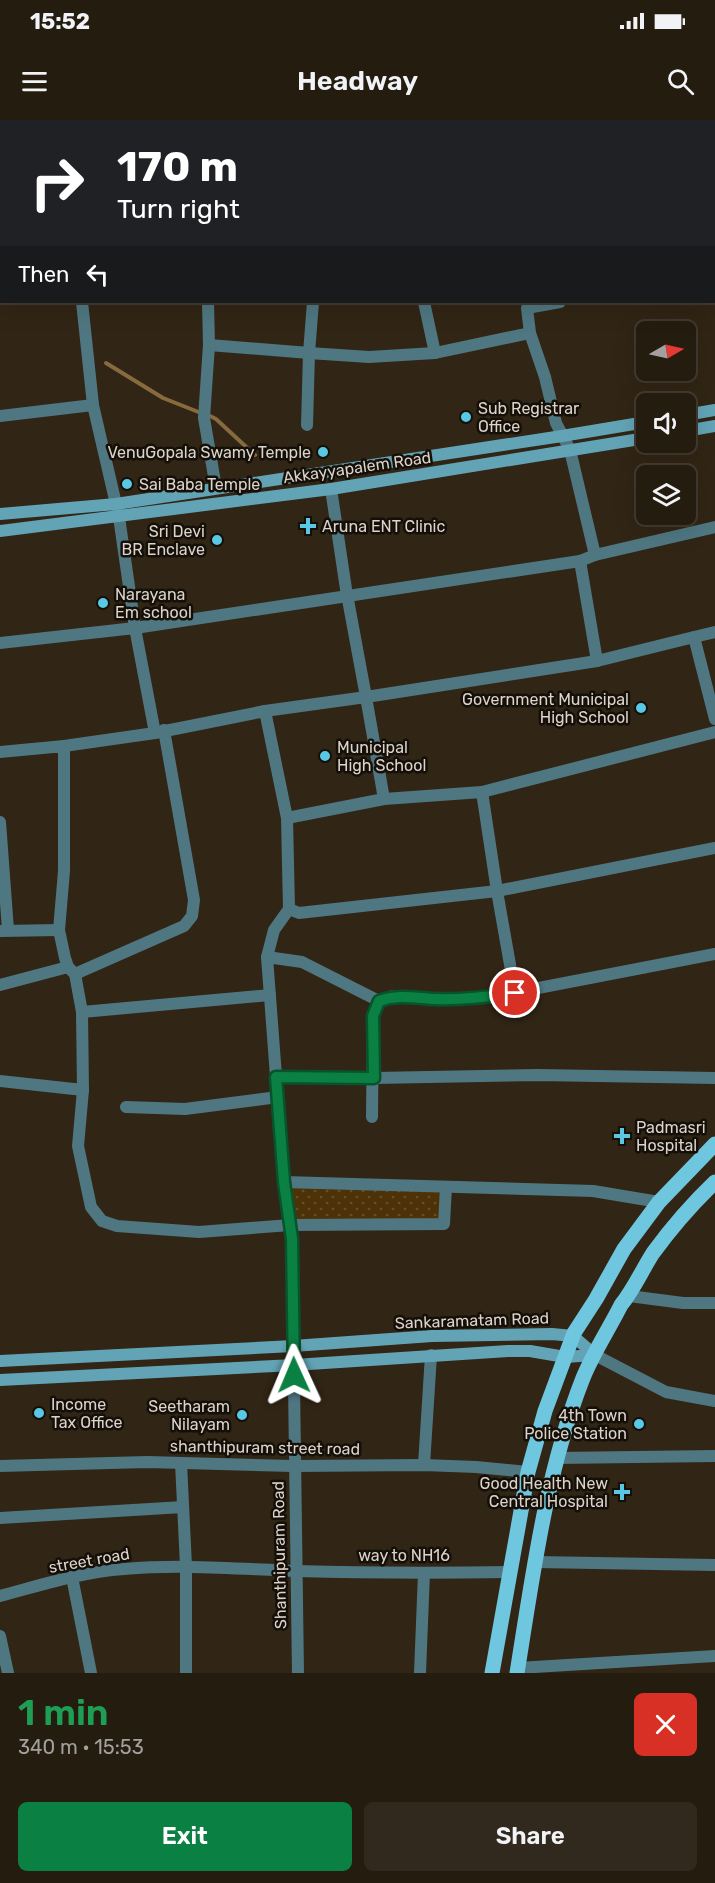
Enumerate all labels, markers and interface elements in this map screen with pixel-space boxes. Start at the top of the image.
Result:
text: 15:52 [30,8,90,35]
icon: menu [18,65,51,98]
text: Headway [297,65,418,97]
icon: search [664,65,697,98]
text: 170 m [117,142,238,192]
icon: right [18,144,96,222]
text: Turn right [117,193,240,225]
icon: left [81,258,114,291]
text: Then [18,261,69,288]
north arrow [636,321,696,381]
map controls [636,321,696,525]
button: sound [636,393,696,453]
place label: Sub Registrar Office [478,399,579,436]
marker: Sub Registrar Office [459,410,473,424]
place label: VenuGopala Swamy Temple [107,443,311,462]
marker: VenuGopala Swamy Temple [316,445,330,459]
street label: Akkayyapalem Road [282,448,432,487]
button: layers [636,465,696,525]
place label: Sai Baba Temple [139,475,260,494]
marker: Sai Baba Temple [120,477,134,491]
marker: Aruna ENT Clinic [299,517,317,535]
place label: Aruna ENT Clinic [322,517,445,536]
place label: Sri Devi BR Enclave [122,522,205,559]
marker: Sri Devi BR Enclave [210,533,224,547]
place label: Narayana Em school [115,585,192,622]
marker: Narayana Em school [96,596,110,610]
place label: Government Municipal High School [462,690,629,727]
marker: Government Municipal High School [634,701,648,715]
place label: Municipal High School [337,738,426,775]
marker: Municipal High School [318,749,332,763]
pin [489,967,540,1018]
icon: arrive [498,976,531,1009]
place label: Padmasri Hospital [636,1118,706,1155]
marker: Padmasri Hospital [613,1127,631,1145]
street label: Sankaramatam Road [395,1308,549,1333]
position arrow [262,1343,326,1407]
place label: Income Tax Office [51,1395,123,1432]
place label: Seetharam Nilayam [148,1397,230,1434]
marker: Income Tax Office [32,1406,46,1420]
place label: 4th Town Police Station [524,1406,627,1443]
marker: Seetharam Nilayam [235,1408,249,1422]
marker: 4th Town Police Station [632,1417,646,1431]
street label: shanthipuram street road [170,1436,360,1459]
place label: Good Health New Central Hospital [480,1474,608,1511]
street label: Shanthipuram Road [269,1481,290,1629]
marker: Good Health New Central Hospital [613,1483,631,1501]
street label: street road [47,1544,131,1577]
street label: way to NH16 [358,1546,450,1565]
text: 1 min [18,1691,109,1734]
button: close [634,1693,697,1756]
text: 340 m · 15:53 [18,1735,144,1759]
button: Exit [18,1802,352,1871]
button: Share [364,1802,697,1871]

